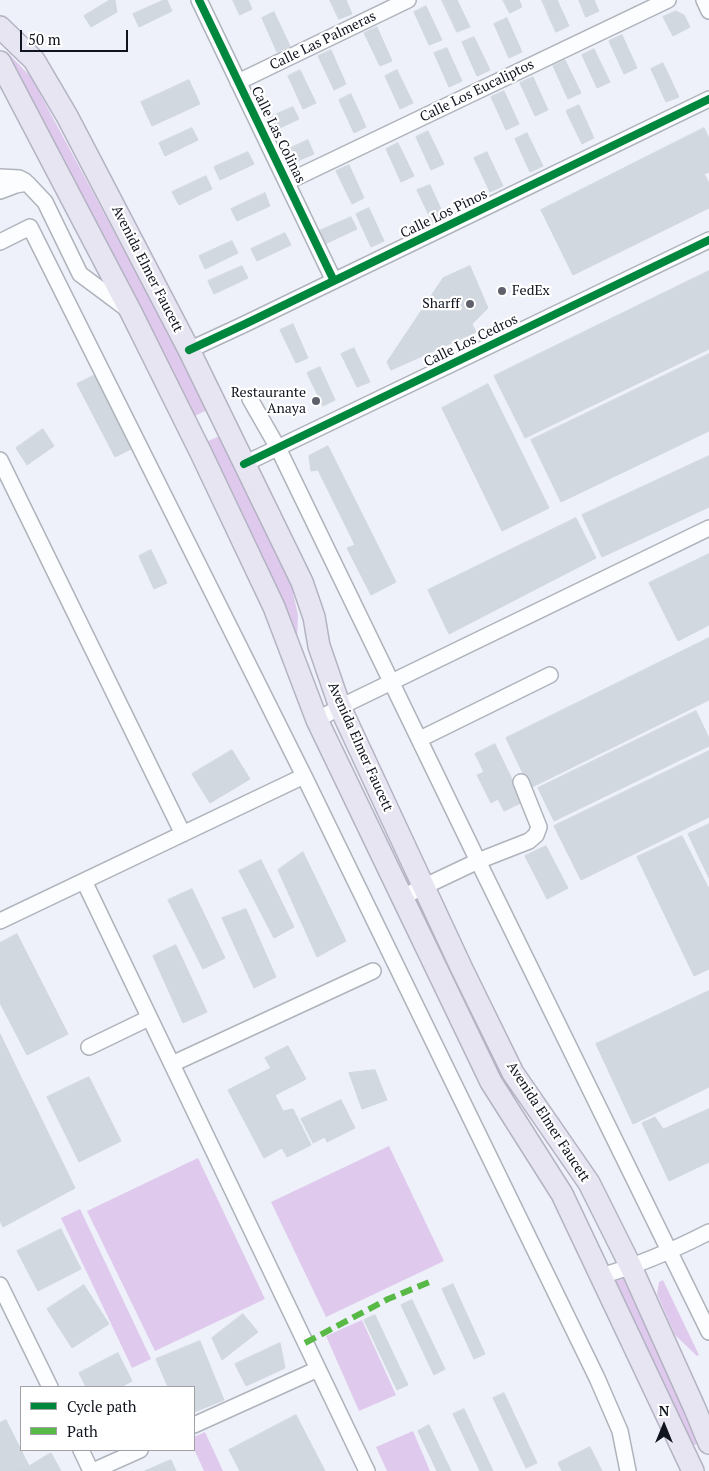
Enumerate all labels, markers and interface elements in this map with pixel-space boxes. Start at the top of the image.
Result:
street label: Calle Las Palmeras [267,8,379,74]
scale bar [22,20,130,52]
text: 50 m [28,29,61,49]
street label: Calle Los Eucaliptos [417,56,537,126]
street label: Calle Las Colinas [247,84,309,186]
street label: Calle Los Pinos [398,186,490,242]
street label: Avenida Elmer Faucett [108,203,186,335]
place label: FedEx [512,283,550,299]
marker: FedEx [496,285,508,297]
place label: Sharff [422,296,460,312]
marker: Sharff [464,298,476,310]
street label: Calle Los Cedros [421,311,521,371]
place label: Restaurante Anaya [231,385,306,418]
marker: Restaurante Anaya [310,395,322,407]
street label: Avenida Elmer Faucett [324,680,396,814]
street label: Avenida Elmer Faucett [503,1059,593,1185]
legend [20,1386,195,1451]
text: Cycle path [67,1396,137,1416]
north arrow [639,1401,689,1451]
text: N [659,1401,669,1420]
text: Path [67,1421,98,1441]

